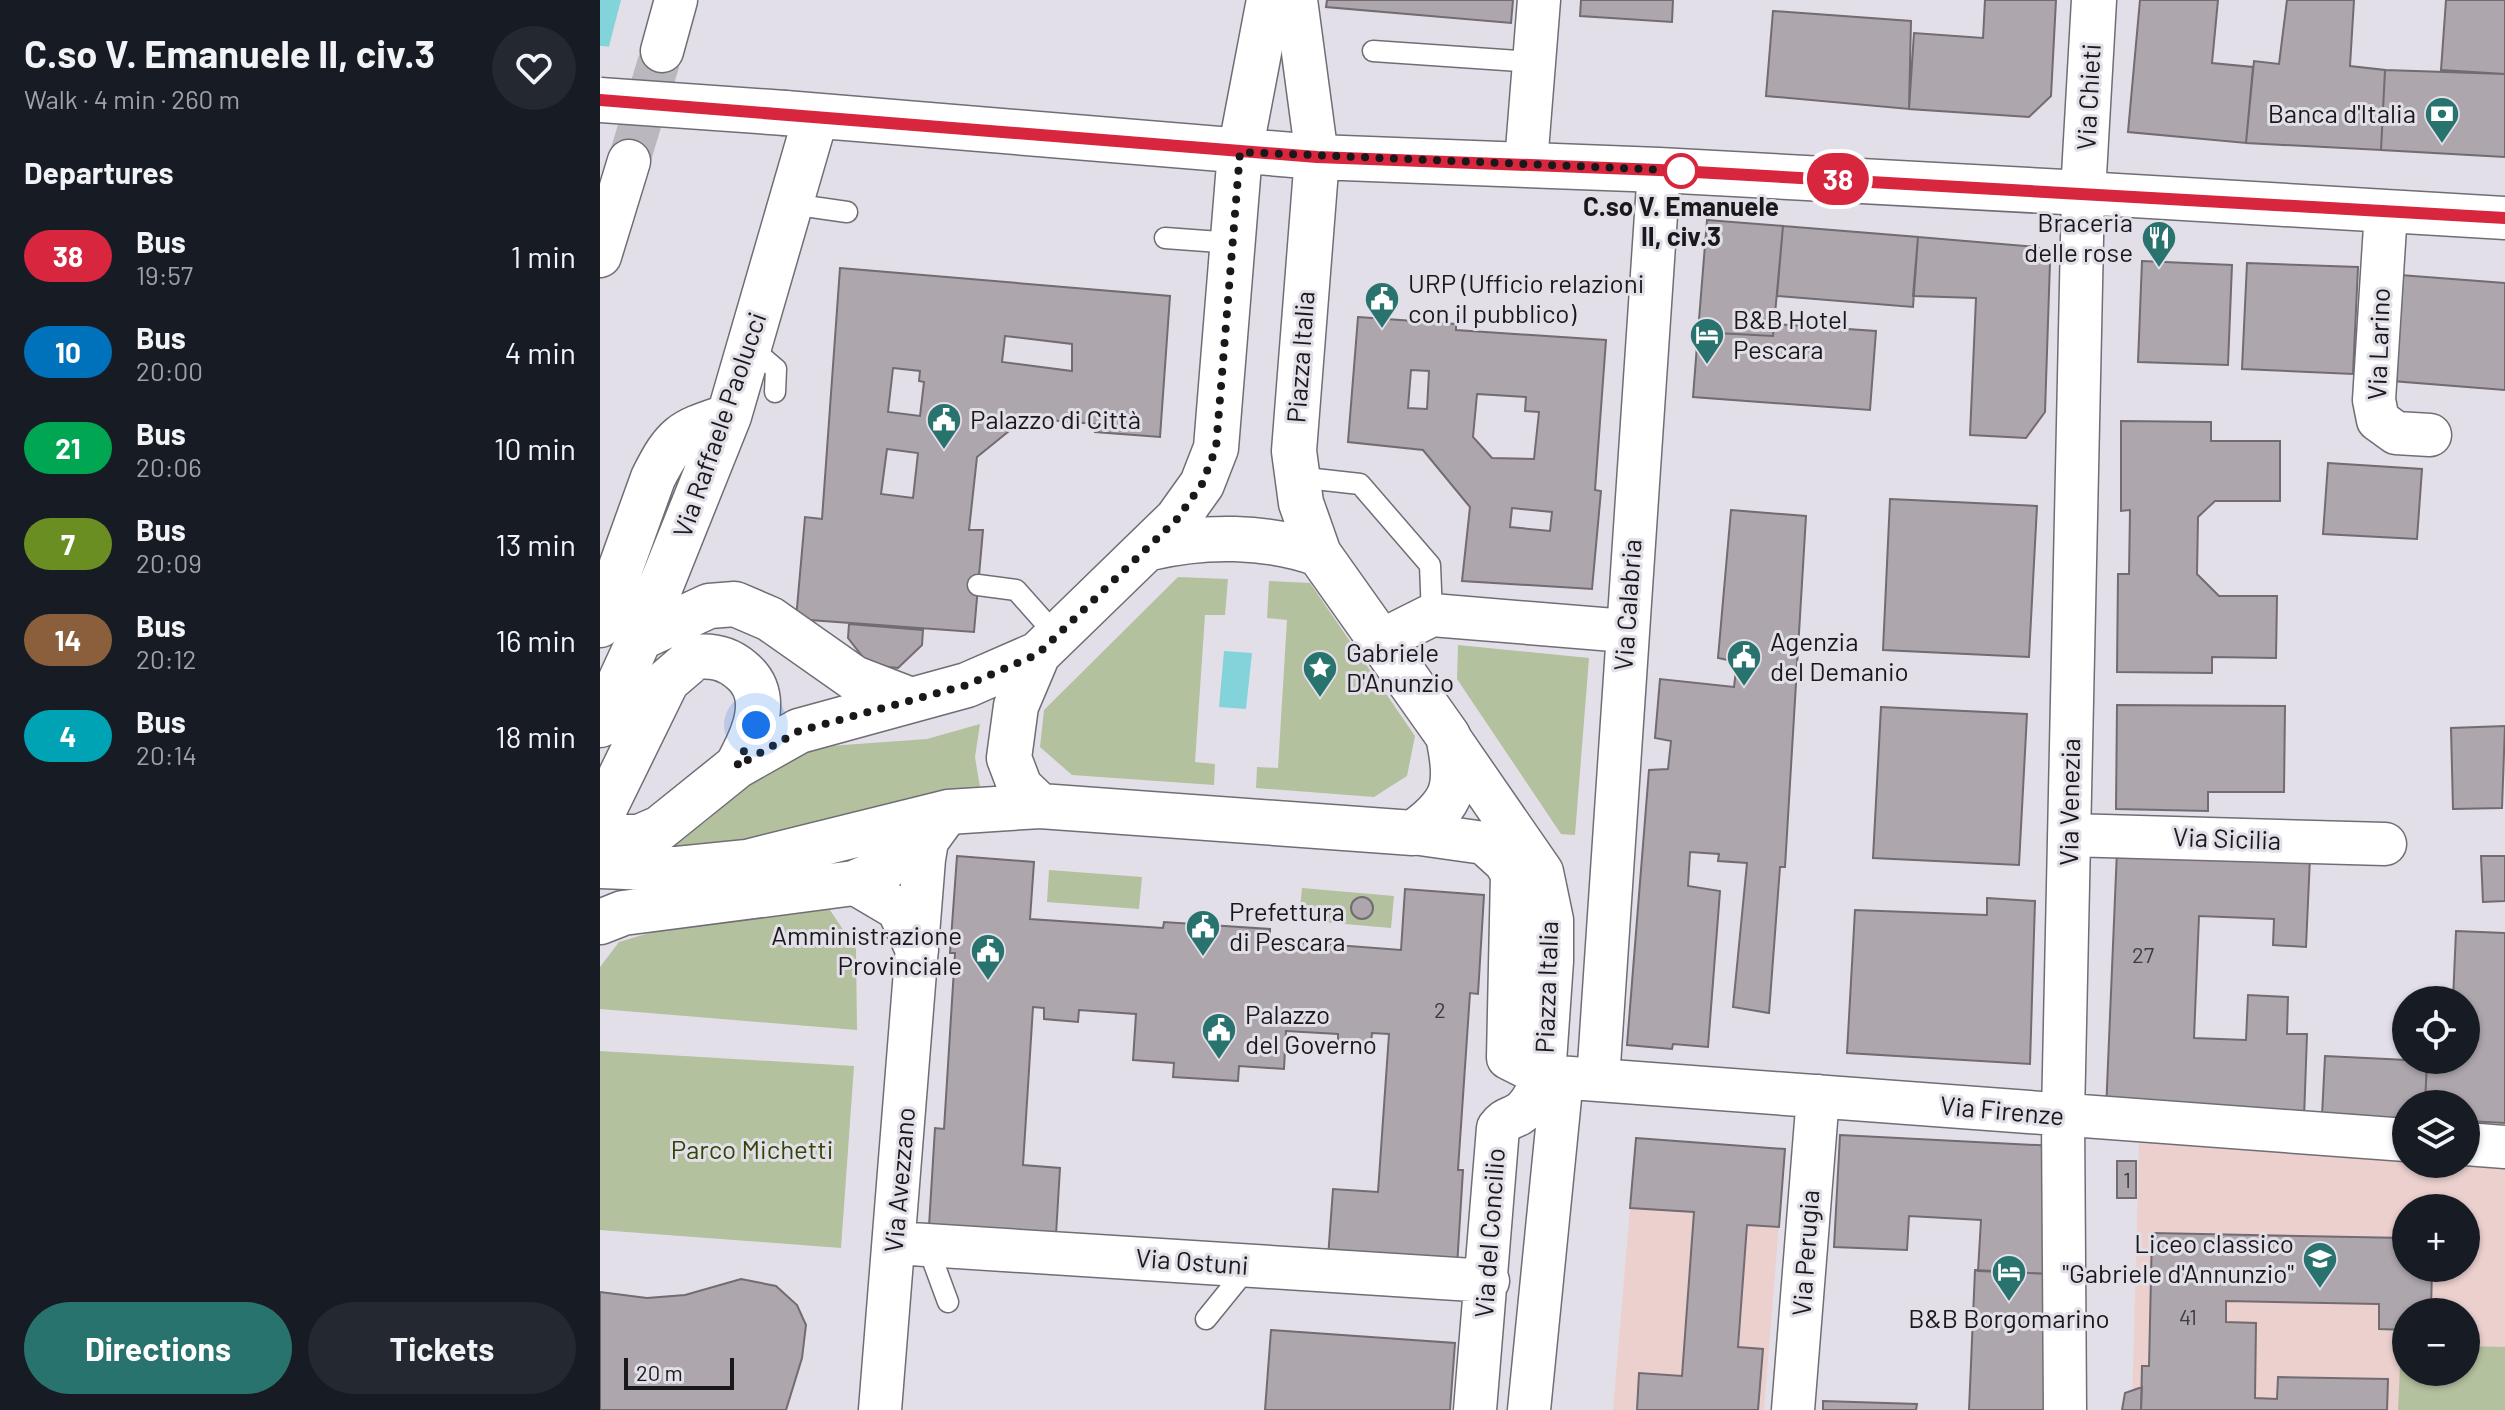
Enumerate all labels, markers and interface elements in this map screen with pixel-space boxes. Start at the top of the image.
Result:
button: heart [492,26,576,110]
text: C.so V. Emanuele II, civ.3 [24,30,435,76]
street label: Via Chieti [2069,43,2106,151]
text: Walk · 4 min · 260 m [24,83,240,114]
bank icon: Banca d'Italia [2423,95,2461,145]
place label: Banca d'Italia [2268,97,2416,128]
line badge: 38 [1802,153,1874,205]
text: Departures [24,154,174,190]
marker: C.so V. Emanuele II, civ.3 [1664,154,1698,188]
text: 38 [1823,162,1853,196]
place label: C.so V. Emanuele II, civ.3 [1583,190,1779,251]
place label: Braceria delle rose [2024,206,2133,267]
restaurant icon: Braceria delle rose [2140,219,2178,269]
text: Bus [136,223,186,259]
text: 1 min [511,238,576,274]
text: 38 [53,239,83,273]
text: 19:57 [136,259,193,290]
place label: URP (Ufficio relazioni con il pubblico) [1408,267,1644,328]
public building icon: URP (Ufficio relazioni con il pubblico) [1363,280,1401,330]
street label: Via Larino [2360,287,2395,401]
street label: Piazza Italia [1279,290,1320,424]
place label: B&B Hotel Pescara [1733,303,1848,364]
street label: Via Raffaele Paolucci [666,308,772,541]
hotel icon: B&B Hotel Pescara [1688,316,1726,366]
text: Bus [136,319,186,355]
text: 4 min [505,334,576,370]
text: 10 [55,335,81,369]
text: 20:00 [136,355,203,386]
public building icon: Palazzo di Città [925,401,963,451]
place label: Palazzo di Città [970,403,1141,434]
text: Bus [136,415,186,451]
text: 10 min [494,430,576,466]
text: 21 [55,431,81,465]
text: 20:06 [136,451,202,482]
text: Bus [136,511,186,547]
text: 13 min [495,526,576,562]
text: 7 [61,527,75,561]
street label: Via Calabria [1606,538,1647,672]
text: 20:09 [136,547,202,578]
text: Bus [136,607,186,643]
text: 16 min [495,622,576,658]
text: 14 [55,623,81,657]
place label: Agenzia del Demanio [1770,625,1909,686]
place label: Gabriele D'Anunzio [1346,636,1454,697]
public building icon: Agenzia del Demanio [1725,638,1763,688]
text: 20:12 [136,643,196,674]
place icon: Gabriele D'Anunzio [1301,649,1339,699]
text: Bus [136,703,186,739]
your location [736,705,776,745]
text: 18 min [495,718,576,754]
text: 4 [60,719,76,753]
street label: Via Venezia [2052,738,2085,866]
text: 20:14 [136,739,197,770]
street label: Via Sicilia [2172,820,2282,855]
place label: Prefettura di Pescara [1229,895,1346,956]
public building icon: Prefettura di Pescara [1184,908,1222,958]
place label: Amministrazione Provinciale [771,919,962,980]
street label: Piazza Italia [1528,920,1563,1054]
public building icon: Amministrazione Provinciale [969,932,1007,982]
house number: 27 [2132,941,2154,967]
map controls [2392,986,2480,1386]
button: locate [2392,986,2480,1074]
house number: 2 [1434,996,1446,1022]
place label: Palazzo del Governo [1245,998,1377,1059]
public building icon: Palazzo del Governo [1200,1011,1238,1061]
street label: Via Firenze [1939,1089,2065,1130]
button: layers [2392,1090,2480,1178]
street label: Via Avezzano [877,1106,920,1254]
park label: Parco Michetti [671,1133,833,1164]
street label: Via del Concilio [1467,1147,1510,1319]
house number: 1 [2123,1166,2131,1192]
street label: Via Perugia [1785,1189,1824,1317]
button: + [2392,1194,2480,1282]
place label: Liceo classico "Gabriele d'Annunzio" [2062,1227,2294,1288]
school or university icon: Liceo classico "Gabriele d'Annunzio" [2301,1240,2339,1290]
street label: Via Ostuni [1135,1241,1250,1280]
hotel icon: B&B Borgomarino [1990,1253,2028,1303]
button: − [2392,1298,2480,1386]
button: Directions [24,1302,292,1394]
button: Tickets [308,1302,576,1394]
place label: B&B Borgomarino [1908,1302,2110,1333]
house number: 41 [2179,1303,2197,1329]
scale bar [624,1354,734,1390]
text: 20 m [636,1359,683,1385]

